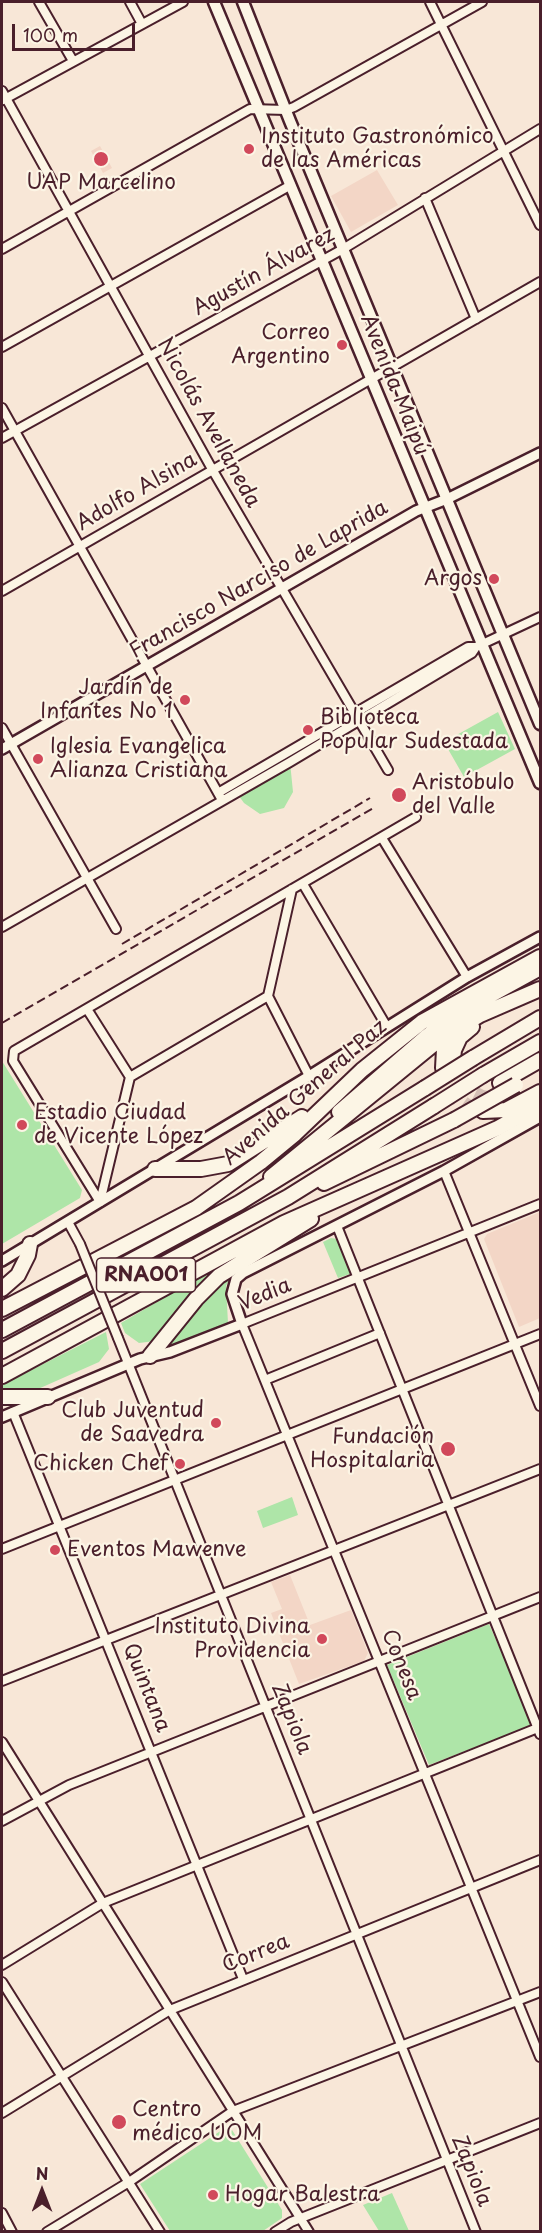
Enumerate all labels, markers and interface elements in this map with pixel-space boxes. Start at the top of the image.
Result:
scale bar [15,12,138,50]
text: 100 m [23,21,78,48]
place label: Instituto Gastronómico de las Américas [261,124,494,174]
marker: Instituto Gastronómico de las Américas [242,142,256,156]
marker: UAP Marcelino [92,150,110,168]
place label: UAP Marcelino [26,170,176,196]
street label: Agustín Álvarez [189,223,339,321]
street label: Avenida Maipú [354,311,434,459]
place label: Correo Argentino [231,320,330,370]
street label: Nicolás Avellaneda [151,334,265,512]
marker: Correo Argentino [335,338,349,352]
street label: Adolfo Alsina [72,447,202,537]
street label: Francisco Narciso de Laprida [125,496,393,664]
place label: Argos [424,566,482,592]
marker: Argos [487,572,501,586]
place label: Jardín de Infantes No 1 [40,675,173,725]
marker: Jardín de Infantes No 1 [178,693,192,707]
place label: Biblioteca Popular Sudestada [320,705,508,755]
marker: Biblioteca Popular Sudestada [301,723,315,737]
place label: Iglesia Evangelica Alianza Cristiana [50,734,228,784]
marker: Iglesia Evangelica Alianza Cristiana [31,752,45,766]
place label: Aristóbulo del Valle [412,770,514,820]
marker: Aristóbulo del Valle [390,786,408,804]
street label: Avenida General Paz [218,1015,392,1171]
place label: Estadio Ciudad de Vicente López [34,1100,203,1150]
marker: Estadio Ciudad de Vicente López [15,1118,29,1132]
road number: RNA001 [96,1258,195,1292]
street label: Vedia [235,1273,295,1317]
place label: Club Juventud de Saavedra [61,1398,204,1448]
marker: Club Juventud de Saavedra [209,1416,223,1430]
place label: Fundación Hospitalaria [310,1424,434,1474]
marker: Fundación Hospitalaria [439,1440,457,1458]
place label: Chicken Chef [33,1451,168,1477]
marker: Chicken Chef [173,1457,187,1471]
place label: Eventos Mawenve [67,1537,246,1563]
marker: Eventos Mawenve [48,1543,62,1557]
place label: Instituto Divina Providencia [155,1614,310,1664]
street label: Conesa [375,1626,427,1704]
marker: Instituto Divina Providencia [315,1632,329,1646]
street label: Quintana [117,1640,175,1736]
street label: Zapiola [265,1680,317,1758]
street label: Correa [219,1929,293,1979]
place label: Centro médico UOM [132,2097,262,2147]
marker: Centro médico UOM [110,2113,128,2131]
street label: Zapiola [445,2132,497,2210]
north arrow [12,2161,72,2221]
text: N [36,2161,48,2185]
place label: Hogar Balestra [225,2182,380,2208]
marker: Hogar Balestra [206,2188,220,2202]

